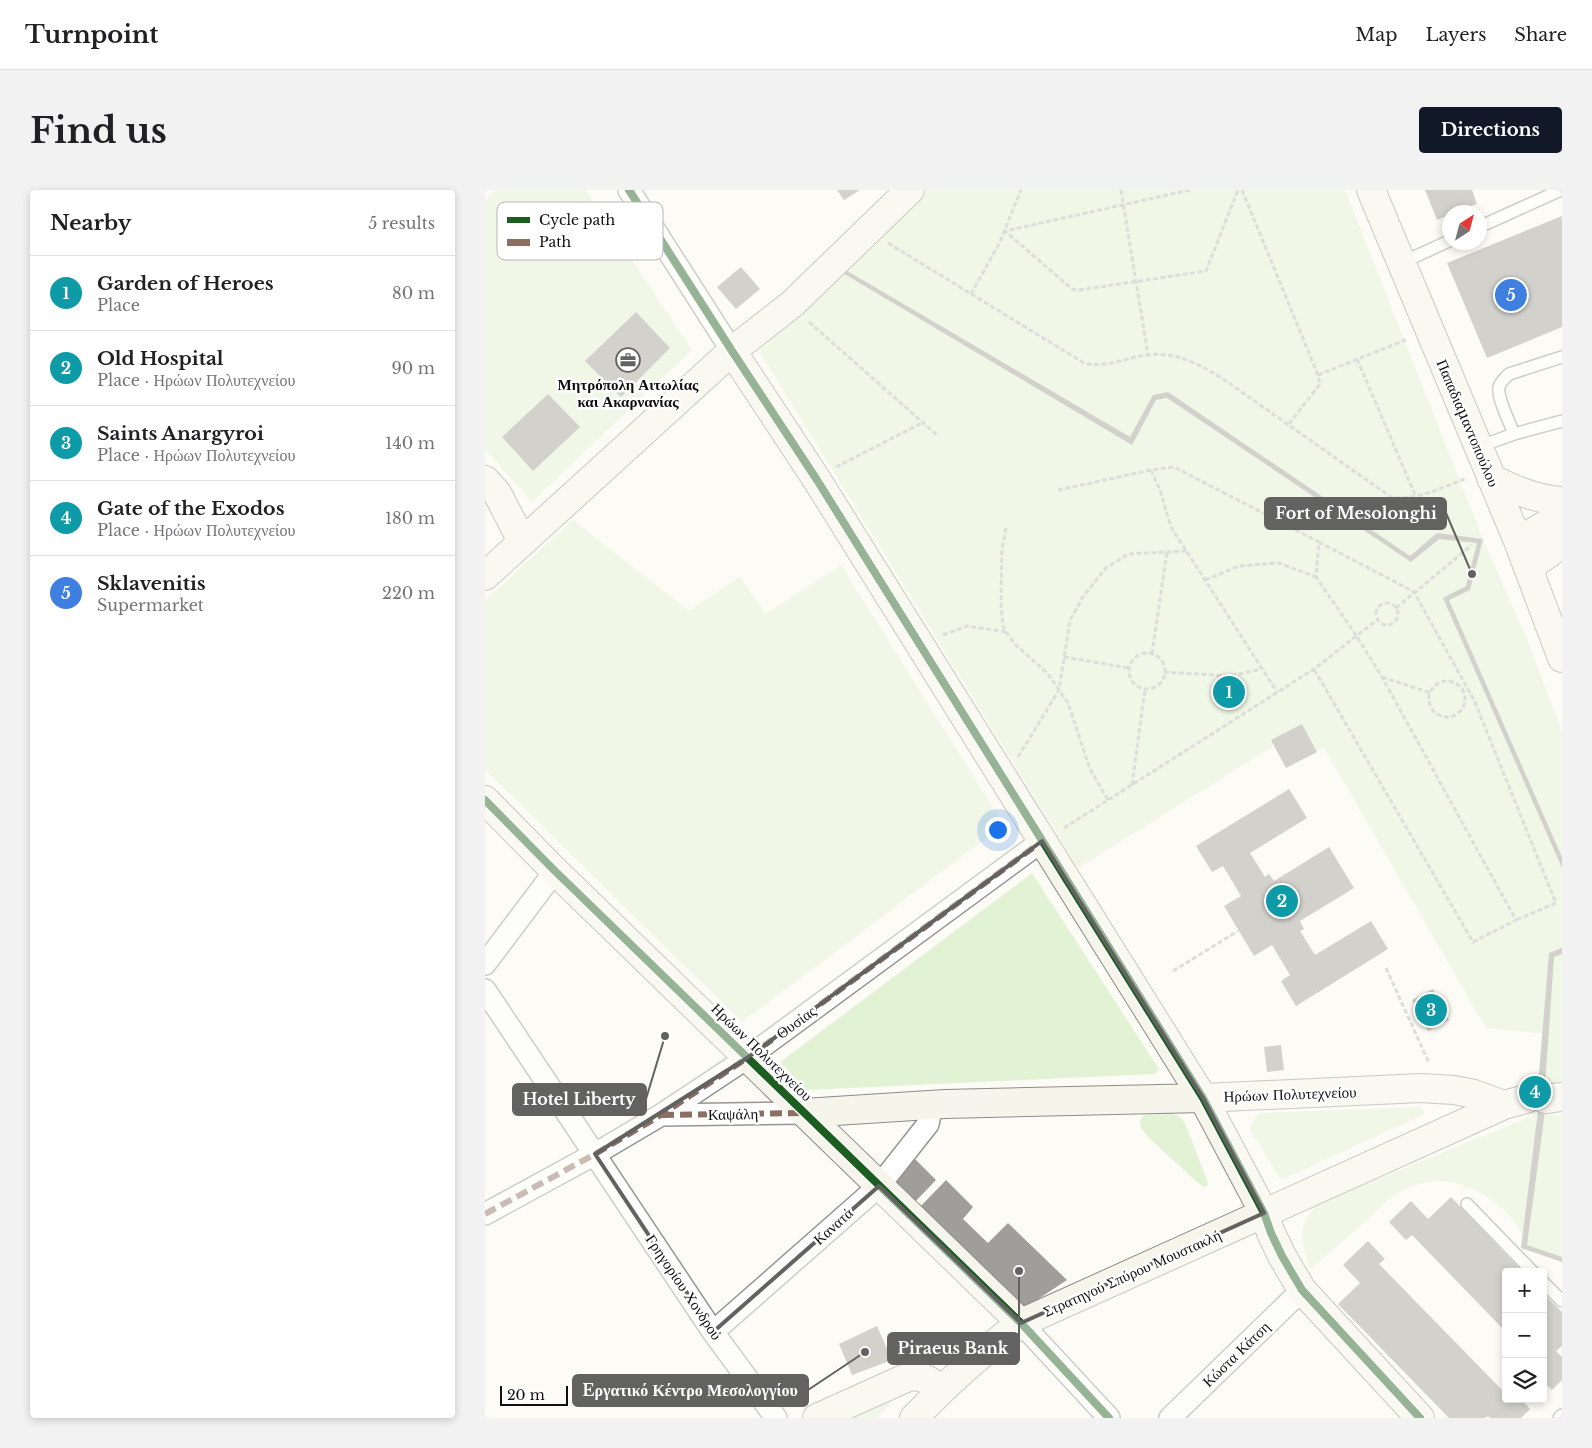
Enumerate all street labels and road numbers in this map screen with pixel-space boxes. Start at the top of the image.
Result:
street label: Παπαδιαμαντοπούλου [1433,356,1503,490]
street label: Ηρώων Πολυτεχνείου [708,999,816,1105]
street label: Θυσίας [773,1001,820,1043]
street label: Ηρώων Πολυτεχνείου [1223,1082,1357,1106]
street label: Καψάλη [708,1104,758,1124]
street label: Κανατά [809,1203,857,1249]
street label: Στρατηγού Σπύρου Μουστακλή [1040,1225,1224,1321]
street label: Γρηγορίου Χονδρού [642,1231,726,1343]
street label: Κώστα Κάτση [1198,1317,1274,1391]

